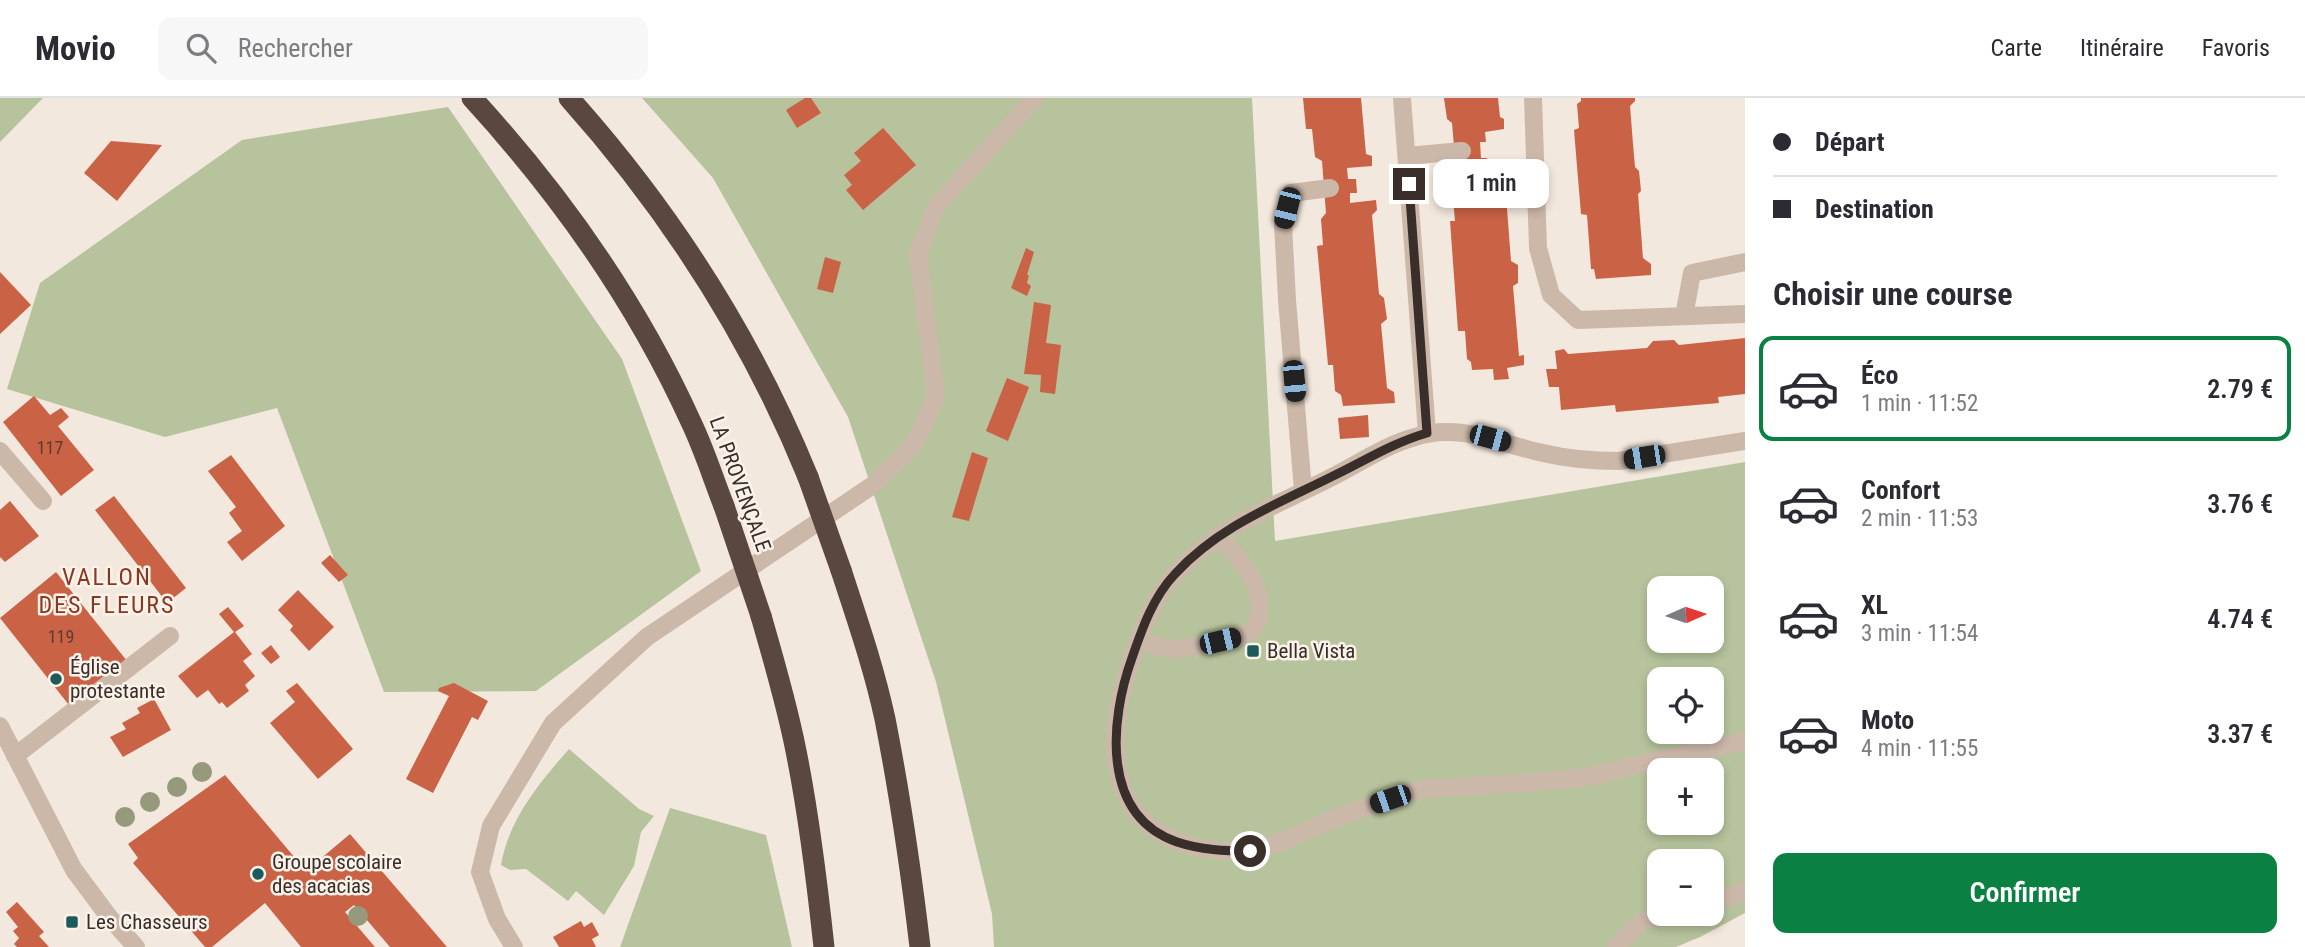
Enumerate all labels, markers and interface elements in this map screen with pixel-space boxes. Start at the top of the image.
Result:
search box [158,17,648,80]
text: Movio [35,29,116,68]
icon: search [182,29,220,67]
text: Rechercher [238,33,353,63]
text: Carte [1991,34,2042,62]
text: Itinéraire [2080,34,2164,62]
text: Favoris [2202,34,2270,62]
text: Départ [1815,127,1884,157]
callout: 1 min [1434,160,1549,208]
route end [1393,168,1425,200]
text: 1 min [1466,170,1516,197]
car [1272,185,1303,231]
text: Destination [1815,194,1934,224]
text: Choisir une course [1773,275,2013,313]
icon: car [1777,357,1840,420]
car [1282,359,1307,403]
text: Éco [1861,360,1898,390]
text: 2.79 € [2207,374,2273,404]
text: 1 min · 11:52 [1861,390,1978,417]
street label: LA PROVENÇALE [704,413,776,555]
car [1467,422,1514,454]
house number: 117 [37,437,63,458]
car [1622,443,1667,471]
icon: car [1777,472,1840,535]
text: Confort [1861,475,1940,505]
text: 3.76 € [2207,489,2273,519]
text: 2 min · 11:53 [1861,505,1978,532]
district label: VALLON DES FLEURS [38,563,176,619]
north arrow [1647,576,1724,653]
map controls [1647,576,1724,926]
icon: car [1777,587,1840,650]
text: XL [1861,590,1888,620]
text: 4.74 € [2207,604,2273,634]
text: 3 min · 11:54 [1861,620,1978,647]
house number: 119 [48,626,74,647]
car [1198,626,1243,656]
place label: Bella Vista [1267,639,1355,663]
marker: Bella Vista [1245,643,1261,659]
place label: Église protestante [70,655,165,703]
button: locate [1647,667,1724,744]
marker: Église protestante [48,671,64,687]
icon: car [1777,702,1840,765]
text: Moto [1861,705,1914,735]
text: 3.37 € [2207,719,2273,749]
text: 4 min · 11:55 [1861,735,1978,762]
button: + [1647,758,1724,835]
car [1367,782,1414,816]
route start [1234,835,1266,867]
button: − [1647,849,1724,926]
place label: Groupe scolaire des acacias [272,850,402,898]
button: Confirmer [1773,853,2277,933]
marker: Groupe scolaire des acacias [250,866,266,882]
place label: Les Chasseurs [86,910,207,934]
marker: Les Chasseurs [64,914,80,930]

